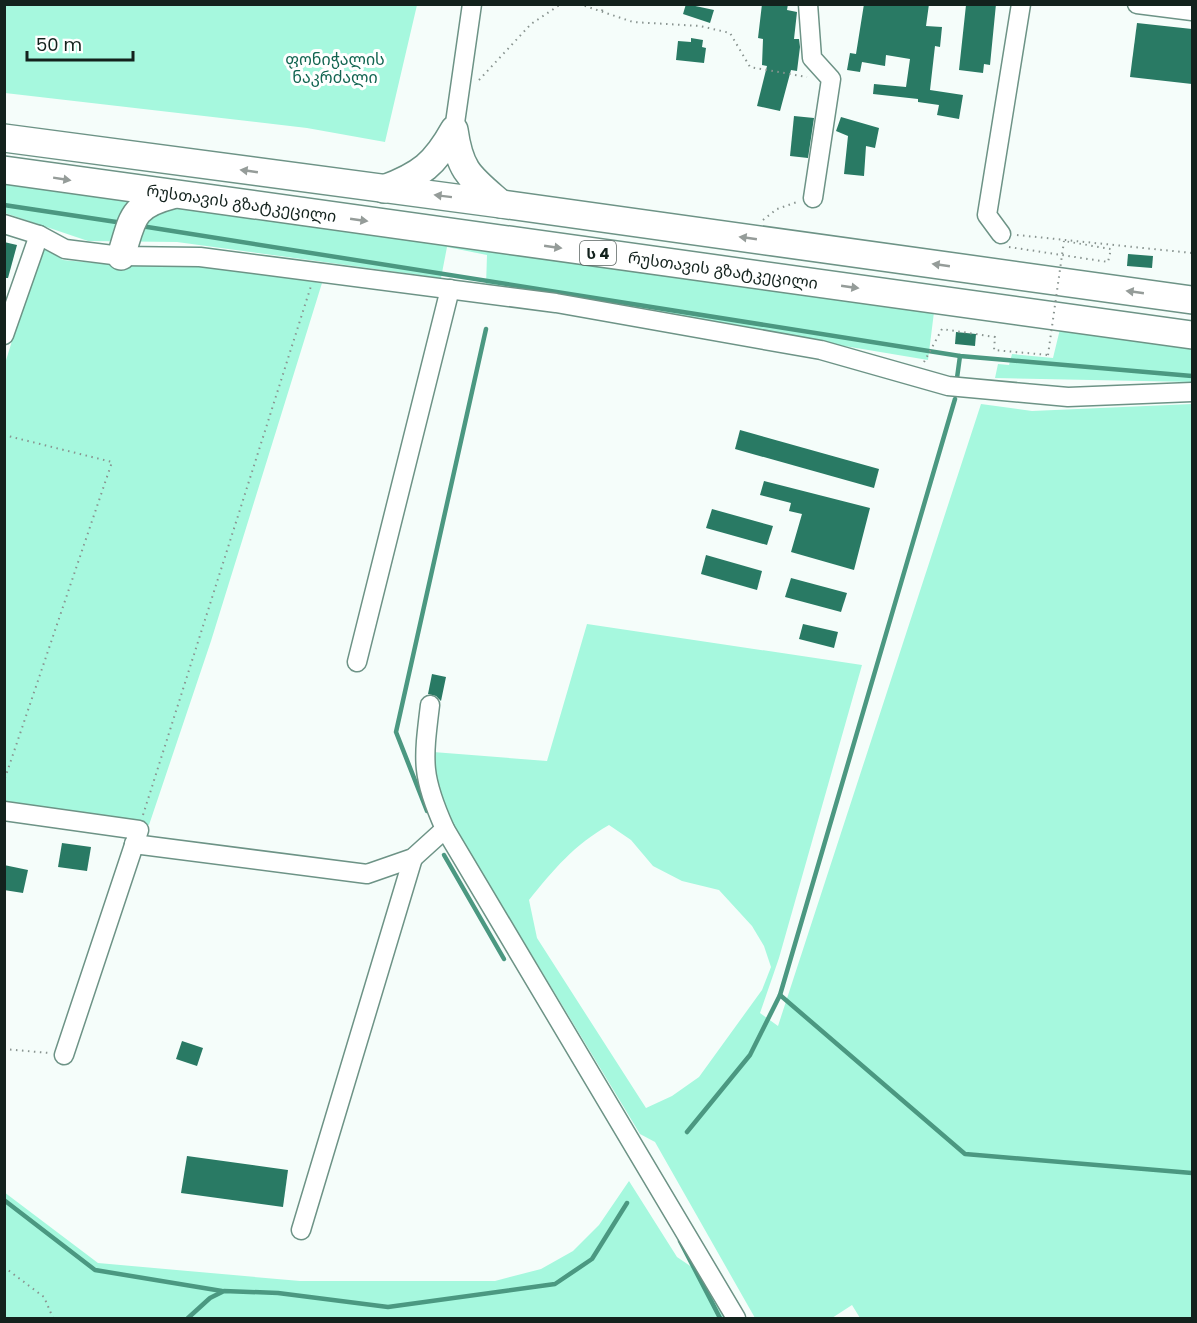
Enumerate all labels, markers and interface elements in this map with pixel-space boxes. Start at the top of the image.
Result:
scale bar [27,24,134,62]
text: 50 m [36,32,82,57]
park label: ფონიჭალის ნაკრძალი [285,48,385,89]
one-way arrow [240,167,259,176]
one-way arrow [53,174,72,183]
street label: რუსთავის გზატკეცილი [145,178,338,228]
one-way arrow [433,192,452,201]
one-way arrow [350,216,369,225]
one-way arrow [739,234,758,243]
road number: ს 4 [580,241,616,265]
one-way arrow [543,242,562,251]
street label: რუსთავის გზატკეცილი [627,245,819,294]
one-way arrow [932,261,951,270]
one-way arrow [840,283,859,292]
one-way arrow [1125,287,1144,297]

